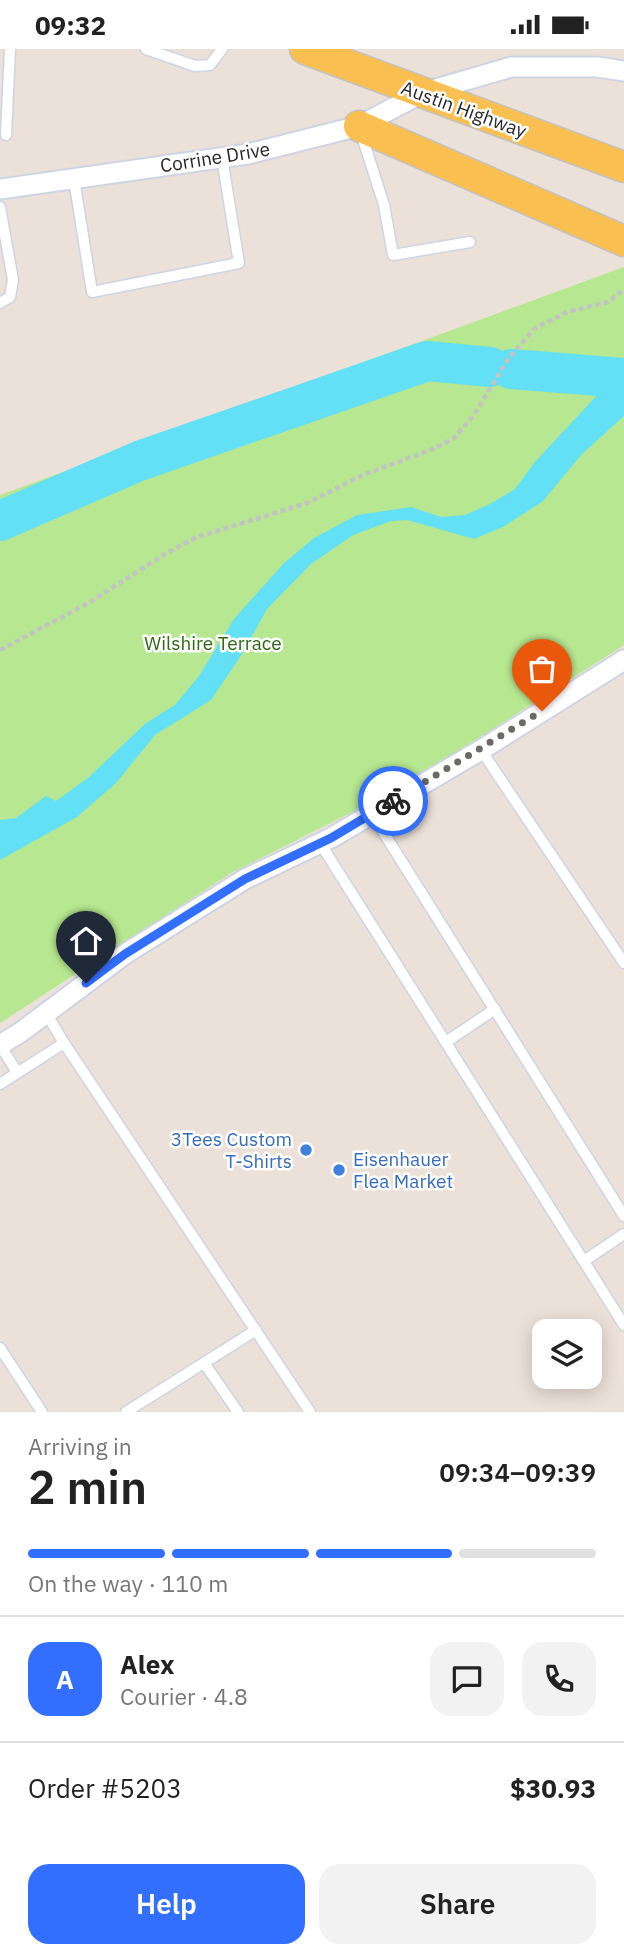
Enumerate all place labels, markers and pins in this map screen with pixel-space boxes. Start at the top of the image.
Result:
pin [512,639,572,711]
pin [56,911,116,983]
place label: 3Tees Custom T-Shirts [171,1127,292,1173]
marker: 3Tees Custom T-Shirts [298,1142,314,1158]
place label: Eisenhauer Flea Market [353,1147,453,1193]
marker: Eisenhauer Flea Market [331,1162,347,1178]

